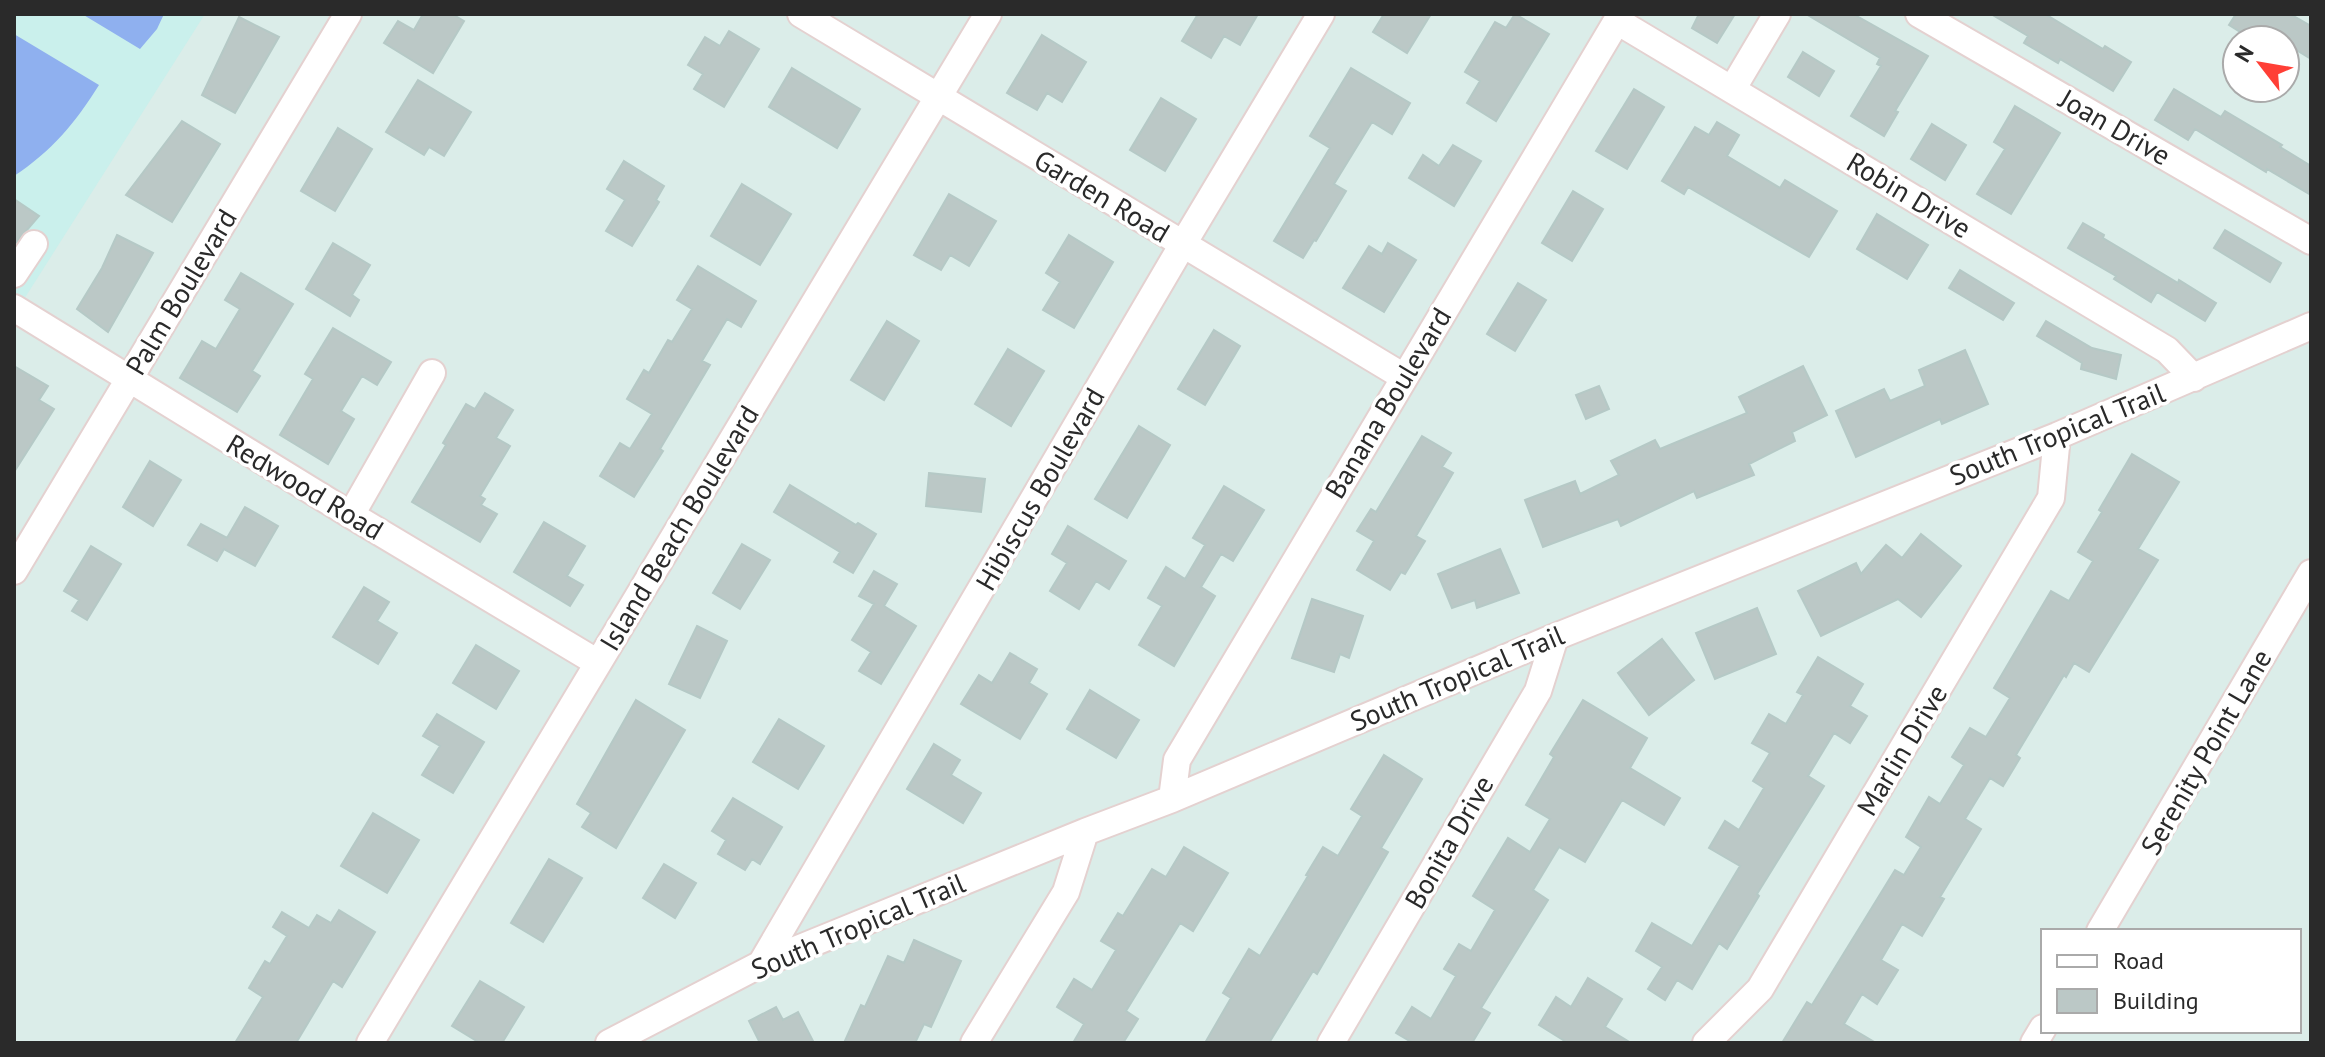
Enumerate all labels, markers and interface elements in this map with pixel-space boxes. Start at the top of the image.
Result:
north arrow [2221,24,2301,104]
text: N [2228,40,2260,67]
street label: Joan Drive [2052,79,2178,173]
street label: Garden Road [1028,141,1177,251]
street label: Robin Drive [1840,143,1978,246]
street label: Palm Boulevard [117,202,245,381]
street label: Banana Boulevard [1316,300,1459,505]
street label: South Tropical Trail [1944,373,2170,494]
street label: Hibiscus Boulevard [967,381,1113,597]
street label: Island Beach Boulevard [591,398,767,657]
street label: Redwood Road [220,425,391,548]
street label: South Tropical Trail [1344,616,1570,739]
street label: Serenity Point Lane [2132,642,2279,861]
street label: Marlin Drive [1848,677,1955,822]
street label: Bonita Drive [1396,769,1502,915]
street label: South Tropical Trail [745,864,971,987]
legend [2041,929,2301,1033]
text: Road [2113,945,2164,976]
text: Building [2113,985,2199,1016]

